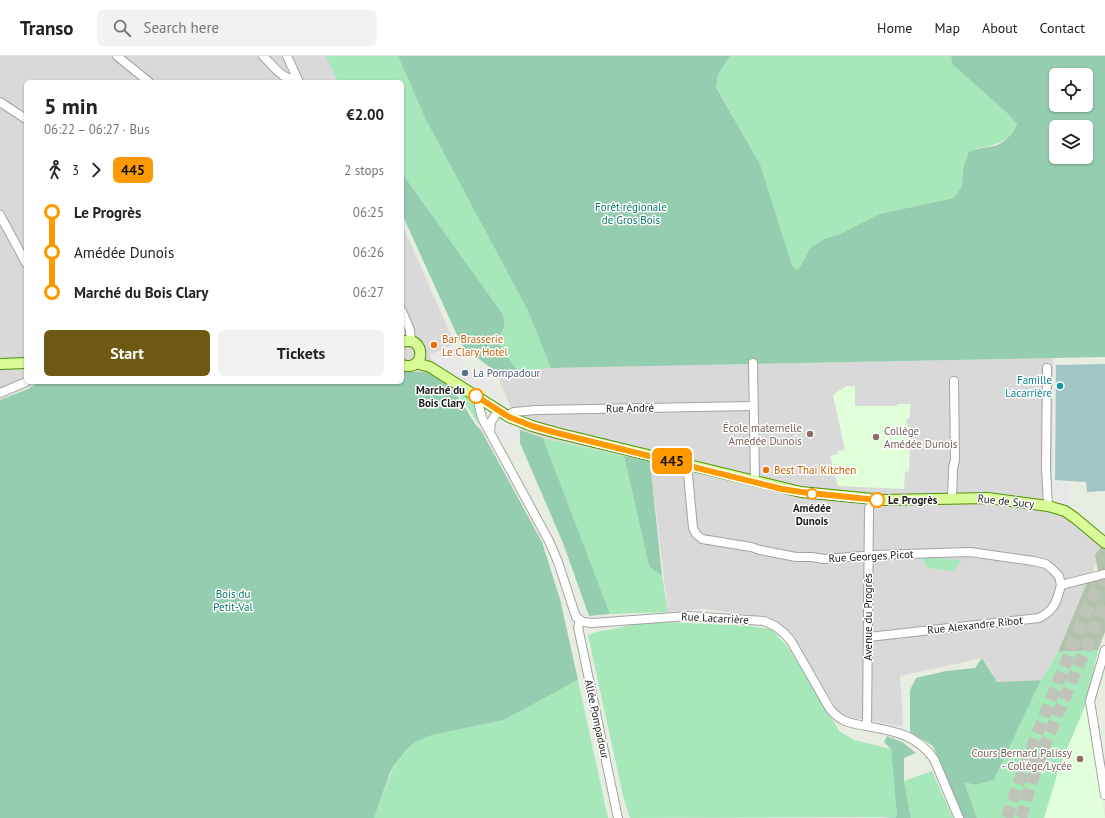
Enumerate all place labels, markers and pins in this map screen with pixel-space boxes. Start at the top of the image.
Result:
place label: Bar Brasserie Le Clary Hotel [442,332,508,359]
marker: Bar Brasserie Le Clary Hotel [429,340,439,350]
place label: La Pompadour [473,366,541,380]
marker: La Pompadour [460,368,470,378]
place label: Famille Lacarrière [1005,373,1052,400]
marker: Famille Lacarrière [1055,381,1065,391]
place label: Marché du Bois Clary [416,383,466,410]
marker: Marché du Bois Clary [468,388,484,404]
place label: École maternelle Amedée Dunois [723,421,802,448]
place label: Collège Amédée Dunois [884,424,958,451]
marker: École maternelle Amedée Dunois [805,429,815,439]
marker: Collège Amédée Dunois [871,432,881,442]
place label: Best Thai Kitchen [774,463,856,477]
marker: Best Thai Kitchen [761,465,771,475]
marker: Amédée Dunois [806,488,818,500]
marker: Le Progrès [869,492,885,508]
place label: Le Progrès [888,493,938,507]
place label: Amédée Dunois [793,501,831,528]
place label: Cours Bernard Palissy - Collège/Lycée [971,746,1073,773]
marker: Cours Bernard Palissy - Collège/Lycée [1075,754,1085,764]

